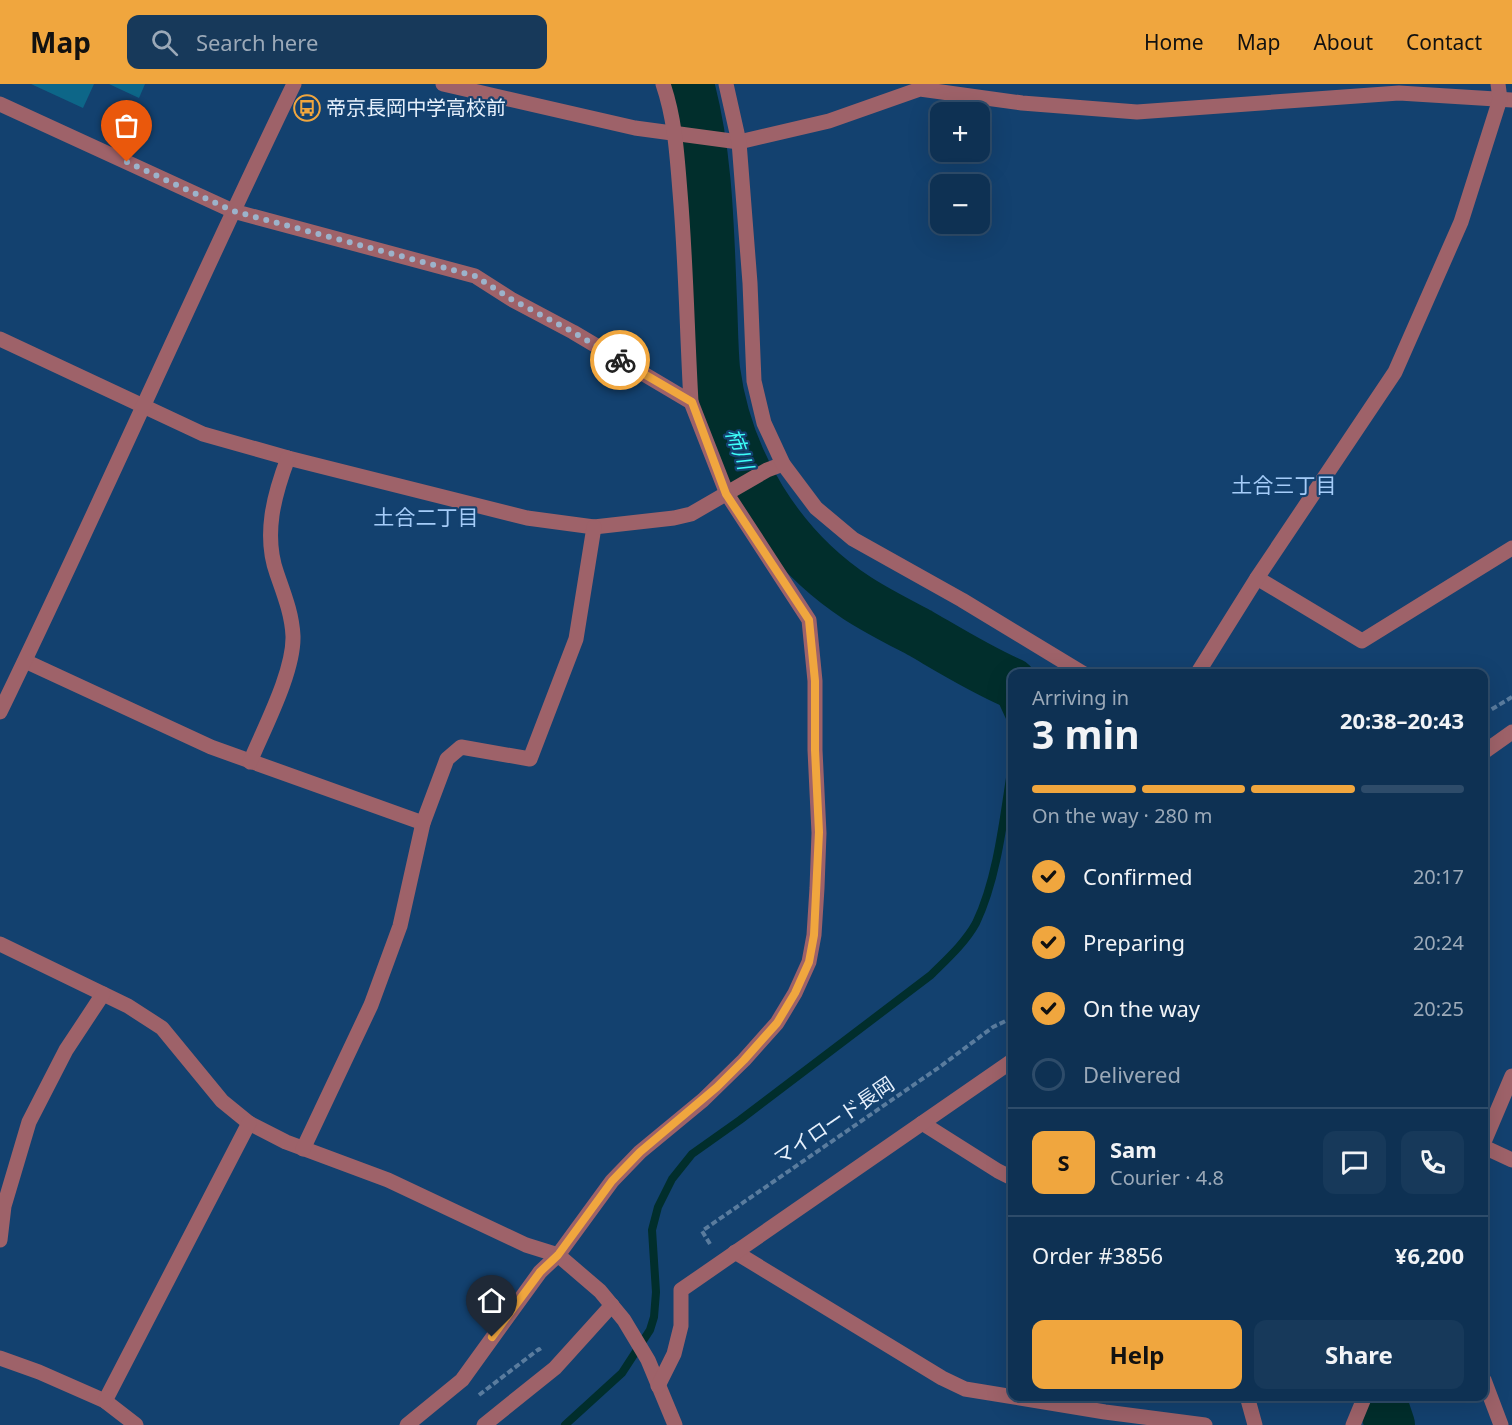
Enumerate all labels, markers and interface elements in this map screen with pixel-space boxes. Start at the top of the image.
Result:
search box [127,15,547,69]
text: Map [30,23,91,61]
icon: search [148,26,181,59]
text: Search here [196,27,318,57]
text: Home [1144,28,1204,56]
text: Map [1237,28,1280,56]
text: About [1313,28,1373,56]
text: Contact [1406,28,1482,56]
bus stop icon: 帝京長岡中学高校前 [292,93,322,123]
place label: 帝京長岡中学高校前 [326,94,506,121]
pin [101,100,152,162]
map controls [930,102,990,234]
button: + [930,102,990,162]
icon: bag [110,109,143,142]
button: − [930,174,990,234]
courier [590,330,650,390]
icon: bike [604,344,637,377]
water label: 柿川 [720,424,761,475]
district label: 土合三丁目 [1232,471,1337,499]
district label: 土合二丁目 [374,503,479,531]
text: Arriving in [1032,684,1129,711]
text: 20:38–20:43 [1340,705,1464,735]
text: 3 min [1032,707,1139,760]
text: On the way · 280 m [1032,802,1212,829]
icon: check [1032,860,1065,893]
text: Confirmed [1083,861,1193,891]
text: 20:17 [1413,863,1464,890]
icon: check [1032,926,1065,959]
text: Preparing [1083,927,1185,957]
text: 20:24 [1413,929,1464,956]
icon: check [1032,992,1065,1025]
text: On the way [1083,993,1200,1023]
text: 20:25 [1413,995,1464,1022]
text: Delivered [1083,1059,1181,1089]
street label: マイロード長岡 [768,1070,899,1171]
button: chat [1323,1131,1386,1194]
button: phone [1401,1131,1464,1194]
text: Sam [1110,1134,1157,1164]
text: S [1057,1147,1070,1177]
text: Courier · 4.8 [1110,1164,1224,1191]
text: Order #3856 [1032,1240,1163,1270]
text: ¥6,200 [1395,1240,1464,1270]
pin [466,1275,517,1337]
icon: home [475,1284,508,1317]
button: Help [1032,1320,1242,1389]
button: Share [1254,1320,1464,1389]

